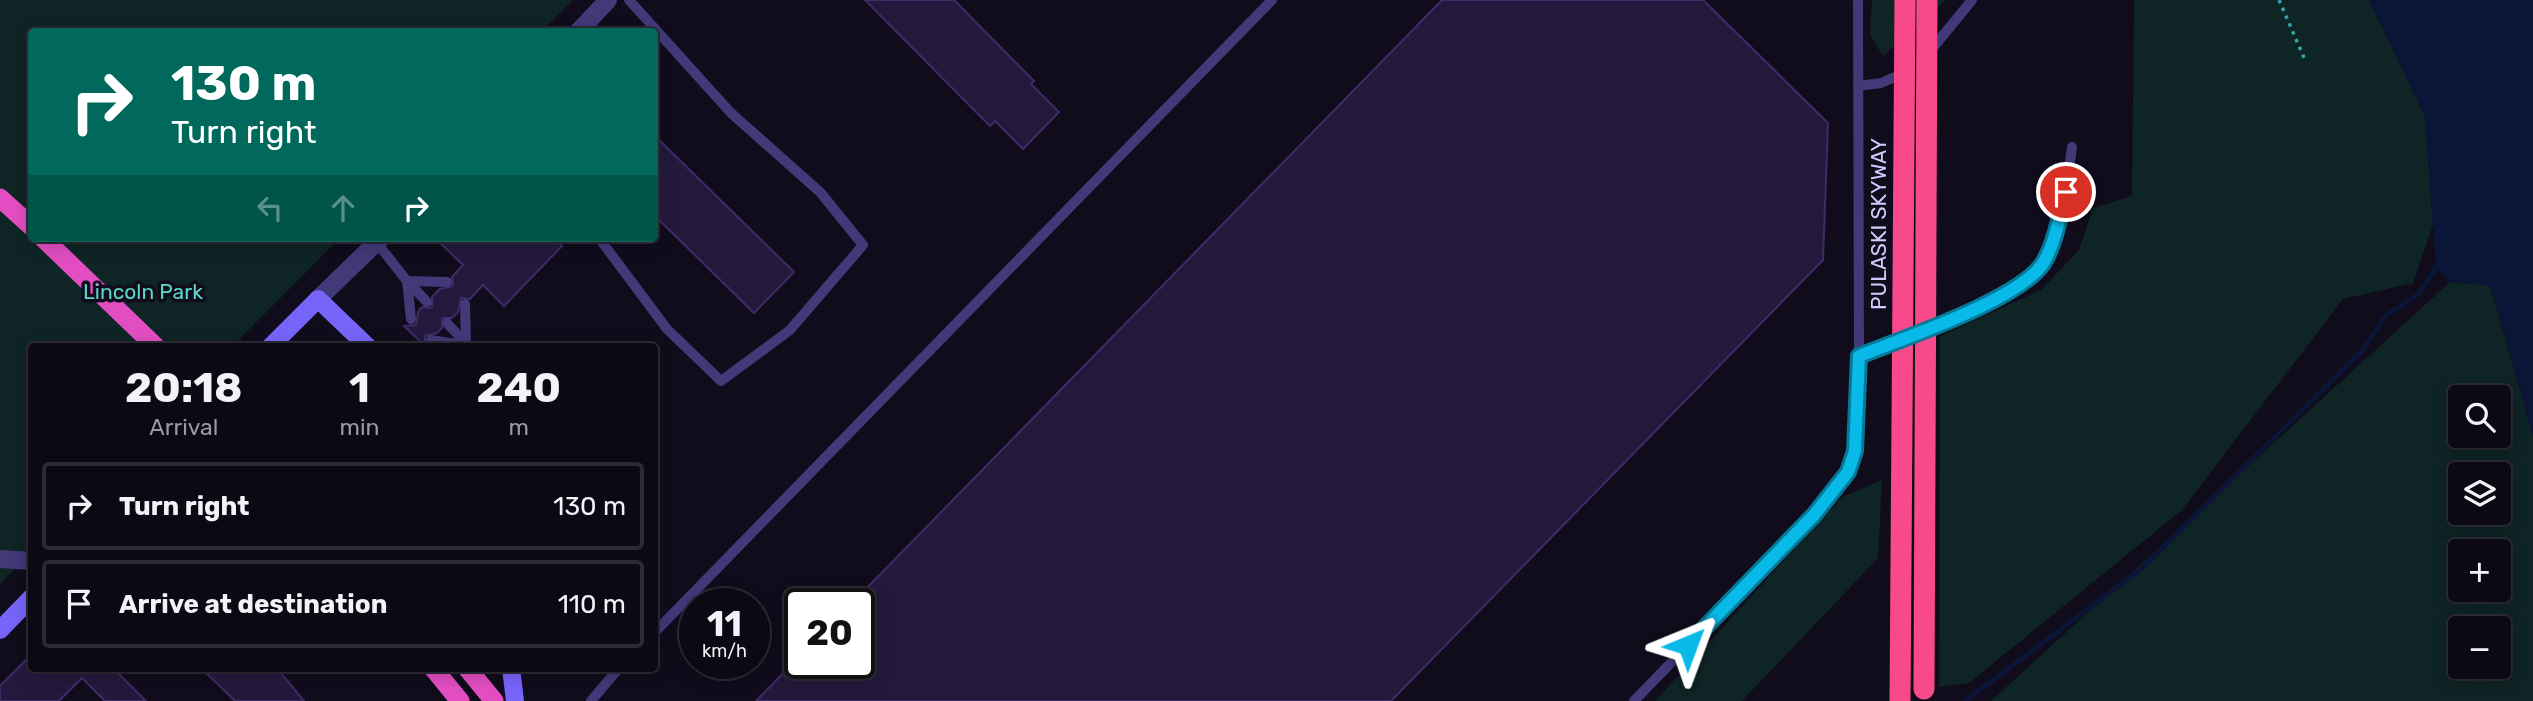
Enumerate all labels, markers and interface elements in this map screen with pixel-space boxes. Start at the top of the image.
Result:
text: 130 m [171,54,316,112]
icon: right [56,56,147,147]
text: Turn right [171,113,316,151]
street label: PULASKI SKYWAY [1866,138,1891,310]
pin [2036,162,2096,222]
icon: arrive [2047,173,2085,211]
icon: left [251,189,289,227]
icon: ahead [324,189,362,227]
icon: right [397,189,435,227]
park label: Lincoln Park [83,279,203,304]
text: 20:18 [125,363,243,413]
text: 1 [349,363,370,413]
text: 240 [477,363,561,413]
map controls [2448,385,2511,679]
button: search [2448,385,2511,448]
text: Arrival [149,413,218,441]
text: min [340,413,380,441]
text: m [509,413,529,441]
button: layers [2448,462,2511,525]
icon: right [60,487,98,525]
text: Turn right [119,491,249,522]
text: 130 m [553,491,626,522]
button: + [2448,539,2511,602]
icon: arrive [60,585,98,623]
speed limit sign: 20 [784,588,875,679]
text: Arrive at destination [119,589,387,620]
text: 110 m [558,589,626,620]
text: 11 [707,603,742,645]
position arrow [1651,608,1725,682]
button: − [2448,616,2511,679]
text: km/h [702,640,747,662]

